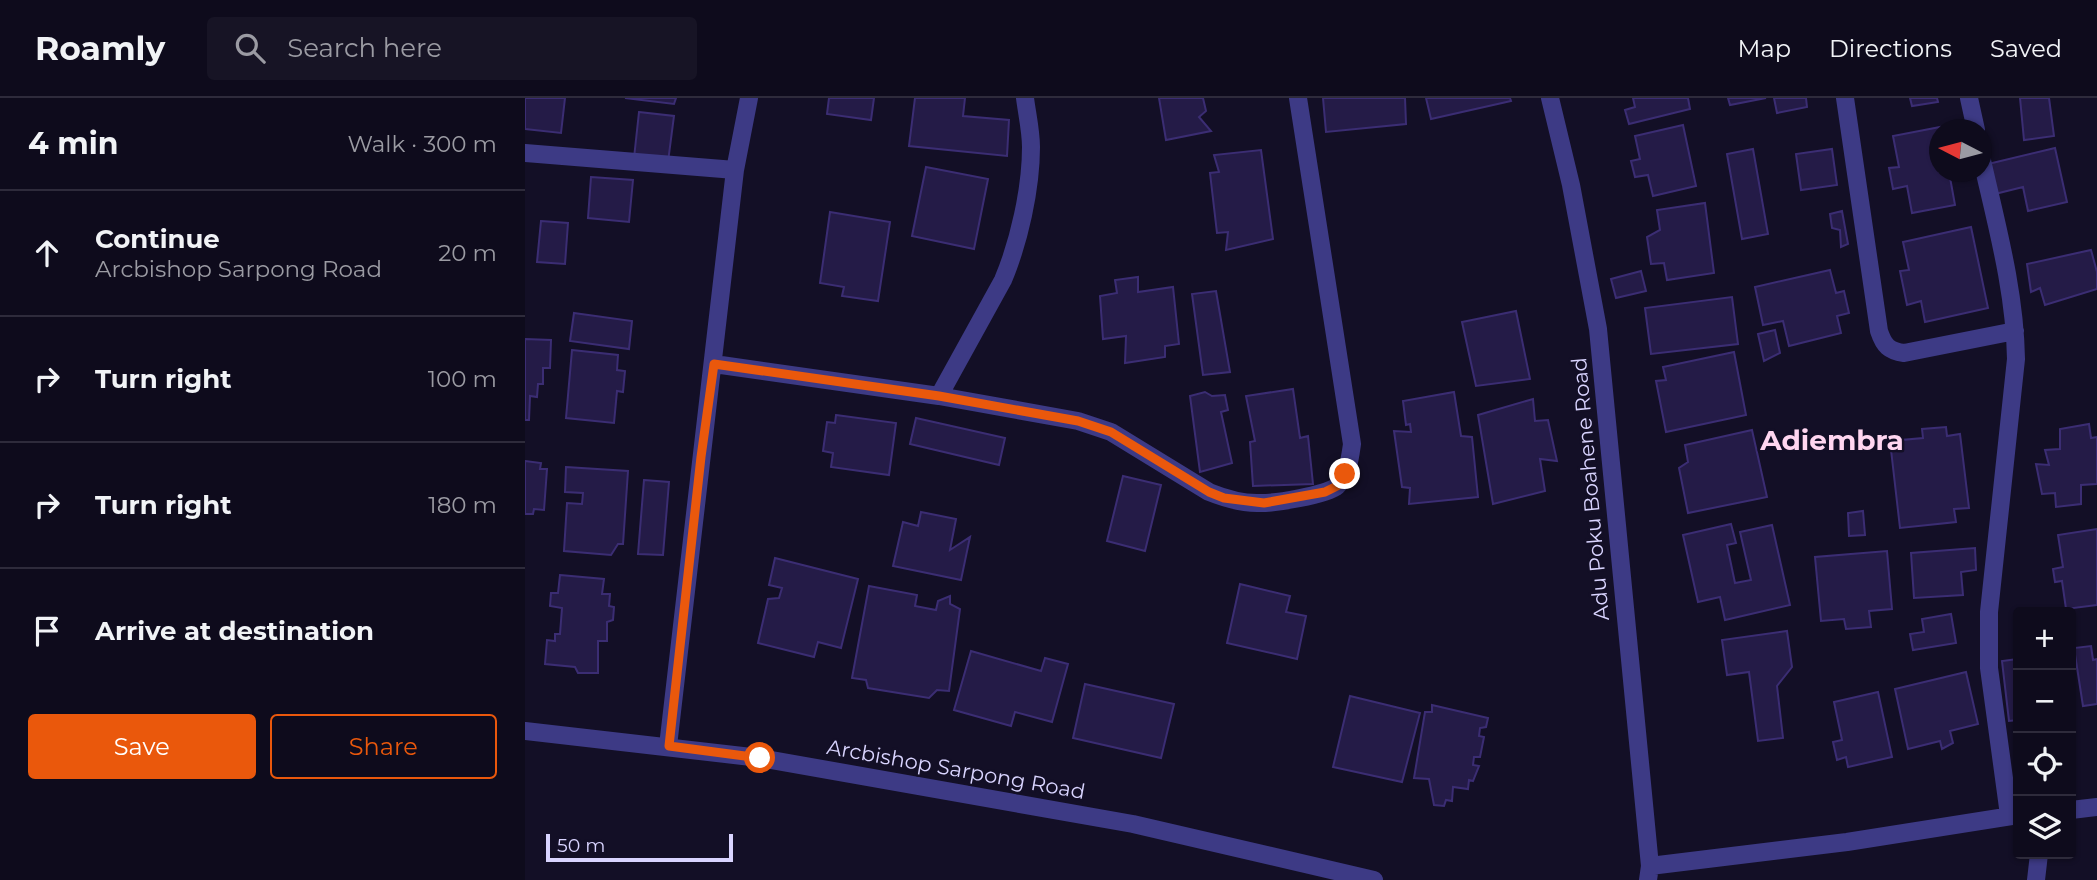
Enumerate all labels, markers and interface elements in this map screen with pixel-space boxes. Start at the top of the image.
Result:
search box [207,17,697,80]
text: Roamly [35,28,165,68]
icon: search [231,29,269,67]
text: Search here [287,32,442,64]
text: Map [1738,34,1791,63]
text: Directions [1829,34,1952,63]
text: Saved [1990,34,2062,63]
north arrow [1929,119,1992,182]
text: 4 min [28,125,118,162]
text: Walk · 300 m [347,130,497,158]
text: Continue [95,223,220,255]
icon: ahead [28,234,66,272]
text: 20 m [438,239,497,267]
text: Arcbishop Sarpong Road [95,255,382,283]
street label: Adu Poku Boahene Road [1566,356,1614,622]
icon: right [28,360,66,398]
text: Turn right [95,363,231,395]
text: 100 m [428,365,497,393]
district label: Adiembra [1759,423,1904,457]
route end [1329,458,1360,489]
icon: right [28,486,66,524]
text: Turn right [95,489,231,521]
text: 180 m [428,491,497,519]
map controls [2013,607,2076,859]
button: + [2013,607,2076,670]
icon: arrive [28,612,66,650]
text: Arrive at destination [95,615,374,647]
button: − [2013,670,2076,733]
button: Save [28,714,256,779]
button: Share [270,714,497,779]
button: locate [2013,733,2076,796]
street label: Arcbishop Sarpong Road [825,734,1087,804]
route start [744,742,775,773]
button: layers [2013,796,2076,859]
scale bar [546,831,733,863]
text: 50 m [557,834,605,857]

